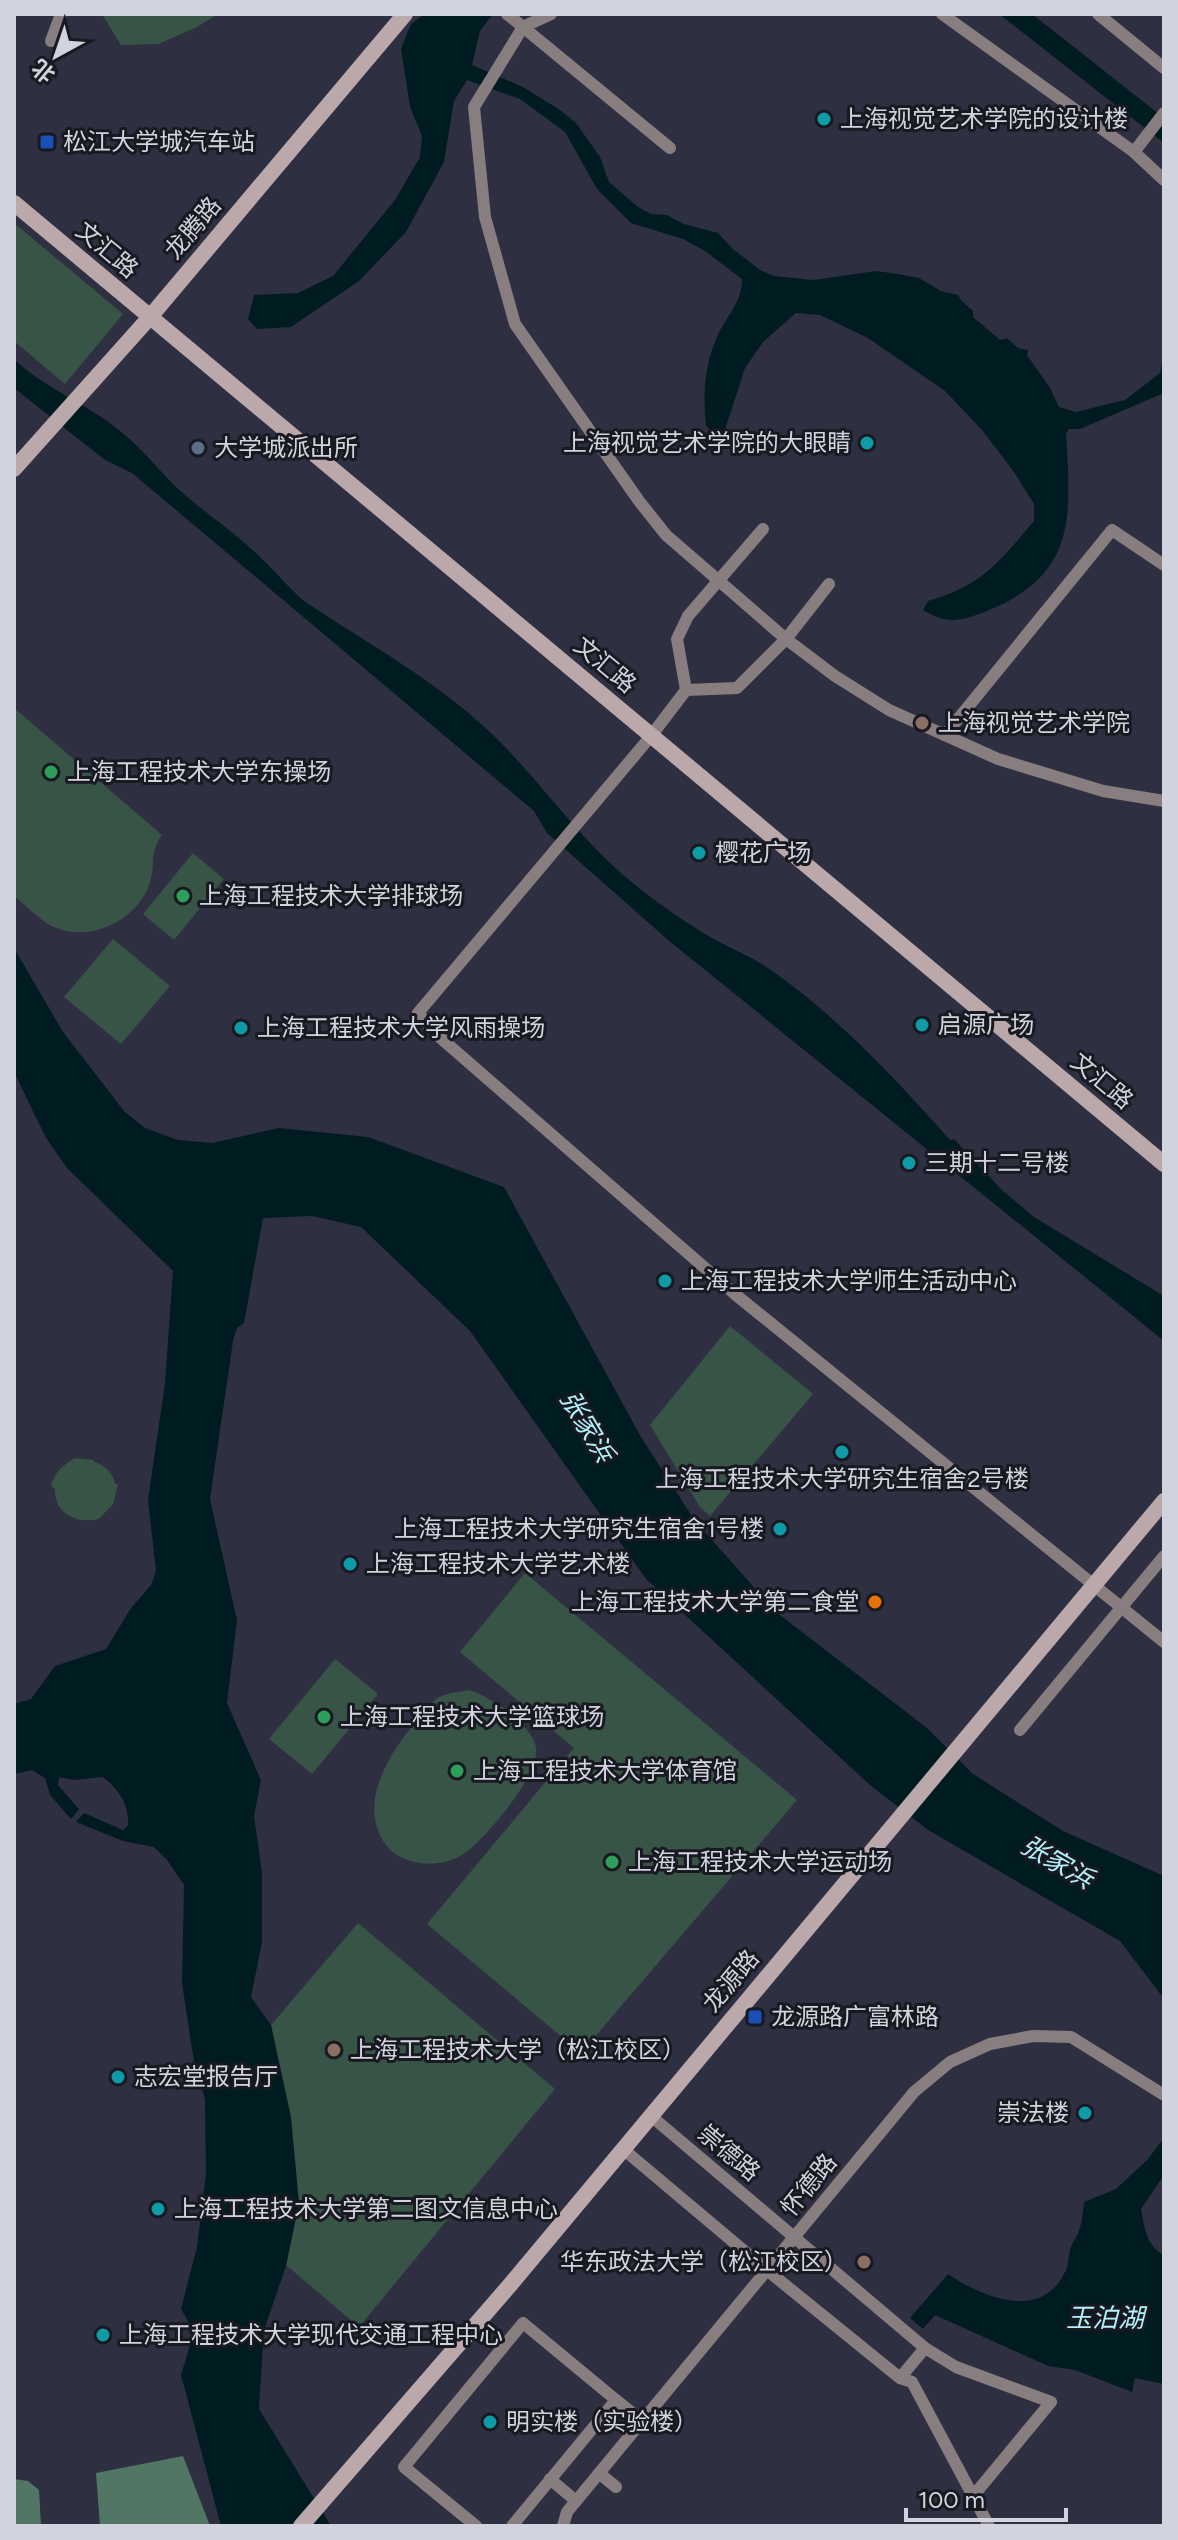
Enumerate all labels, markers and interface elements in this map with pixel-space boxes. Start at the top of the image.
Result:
north arrow [16,16,96,96]
text: 北 [26,54,61,88]
place label: 上海视觉艺术学院的设计楼 [840,104,1128,133]
marker: 上海视觉艺术学院的设计楼 [815,110,833,128]
place label: 松江大学城汽车站 [63,127,255,156]
marker: 松江大学城汽车站 [38,133,56,151]
street label: 龙腾路 [158,191,227,265]
street label: 文汇路 [70,215,144,284]
place label: 上海视觉艺术学院的大眼睛 [563,428,851,457]
place label: 大学城派出所 [214,433,358,462]
marker: 上海视觉艺术学院的大眼睛 [858,434,876,452]
marker: 大学城派出所 [189,439,207,457]
street label: 文汇路 [568,630,642,699]
place label: 上海视觉艺术学院 [938,708,1130,737]
marker: 上海视觉艺术学院 [913,714,931,732]
place label: 上海工程技术大学东操场 [67,757,331,786]
marker: 上海工程技术大学东操场 [42,763,60,781]
place label: 樱花广场 [715,838,811,867]
marker: 樱花广场 [690,844,708,862]
place label: 上海工程技术大学排球场 [199,881,463,910]
marker: 上海工程技术大学排球场 [174,887,192,905]
place label: 启源广场 [938,1010,1034,1039]
place label: 上海工程技术大学风雨操场 [257,1013,545,1042]
marker: 启源广场 [913,1016,931,1034]
marker: 上海工程技术大学风雨操场 [232,1019,250,1037]
street label: 文汇路 [1065,1046,1139,1115]
place label: 三期十二号楼 [925,1148,1069,1177]
marker: 三期十二号楼 [900,1154,918,1172]
place label: 上海工程技术大学师生活动中心 [681,1266,1017,1295]
marker: 上海工程技术大学师生活动中心 [656,1272,674,1290]
water label: 张家浜 [553,1384,622,1469]
marker: 上海工程技术大学研究生宿舍2号楼 [833,1443,851,1461]
place label: 上海工程技术大学研究生宿舍2号楼 [655,1464,1029,1493]
place label: 上海工程技术大学研究生宿舍1号楼 [394,1514,764,1543]
marker: 上海工程技术大学研究生宿舍1号楼 [771,1520,789,1538]
place label: 上海工程技术大学艺术楼 [366,1549,630,1578]
marker: 上海工程技术大学艺术楼 [341,1555,359,1573]
place label: 上海工程技术大学第二食堂 [571,1587,859,1616]
marker: 上海工程技术大学第二食堂 [866,1593,884,1611]
place label: 上海工程技术大学篮球场 [340,1702,604,1731]
marker: 上海工程技术大学篮球场 [315,1708,333,1726]
place label: 上海工程技术大学体育馆 [473,1756,737,1785]
marker: 上海工程技术大学体育馆 [448,1762,466,1780]
water label: 张家浜 [1015,1829,1101,1896]
place label: 上海工程技术大学运动场 [628,1847,892,1876]
marker: 上海工程技术大学运动场 [603,1853,621,1871]
street label: 龙源路 [696,1944,765,2018]
place label: 龙源路广富林路 [771,2002,939,2031]
marker: 龙源路广富林路 [746,2008,764,2026]
place label: 上海工程技术大学（松江校区） [350,2035,686,2064]
marker: 上海工程技术大学（松江校区） [325,2041,343,2059]
place label: 志宏堂报告厅 [134,2062,278,2091]
marker: 志宏堂报告厅 [109,2068,127,2086]
place label: 崇法楼 [997,2098,1069,2127]
marker: 崇法楼 [1076,2104,1094,2122]
street label: 崇德路 [692,2118,766,2187]
street label: 怀德路 [775,2148,843,2222]
place label: 上海工程技术大学第二图文信息中心 [174,2194,558,2223]
marker: 上海工程技术大学第二图文信息中心 [149,2200,167,2218]
place label: 华东政法大学（松江校区） [560,2247,848,2276]
marker: 华东政法大学（松江校区） [855,2253,873,2271]
water label: 玉泊湖 [1066,2302,1148,2334]
place label: 上海工程技术大学现代交通工程中心 [119,2320,503,2349]
marker: 上海工程技术大学现代交通工程中心 [94,2326,112,2344]
place label: 明实楼（实验楼） [506,2407,698,2436]
marker: 明实楼（实验楼） [481,2413,499,2431]
scale bar [906,2472,1066,2522]
text: 100 m [918,2485,985,2514]

